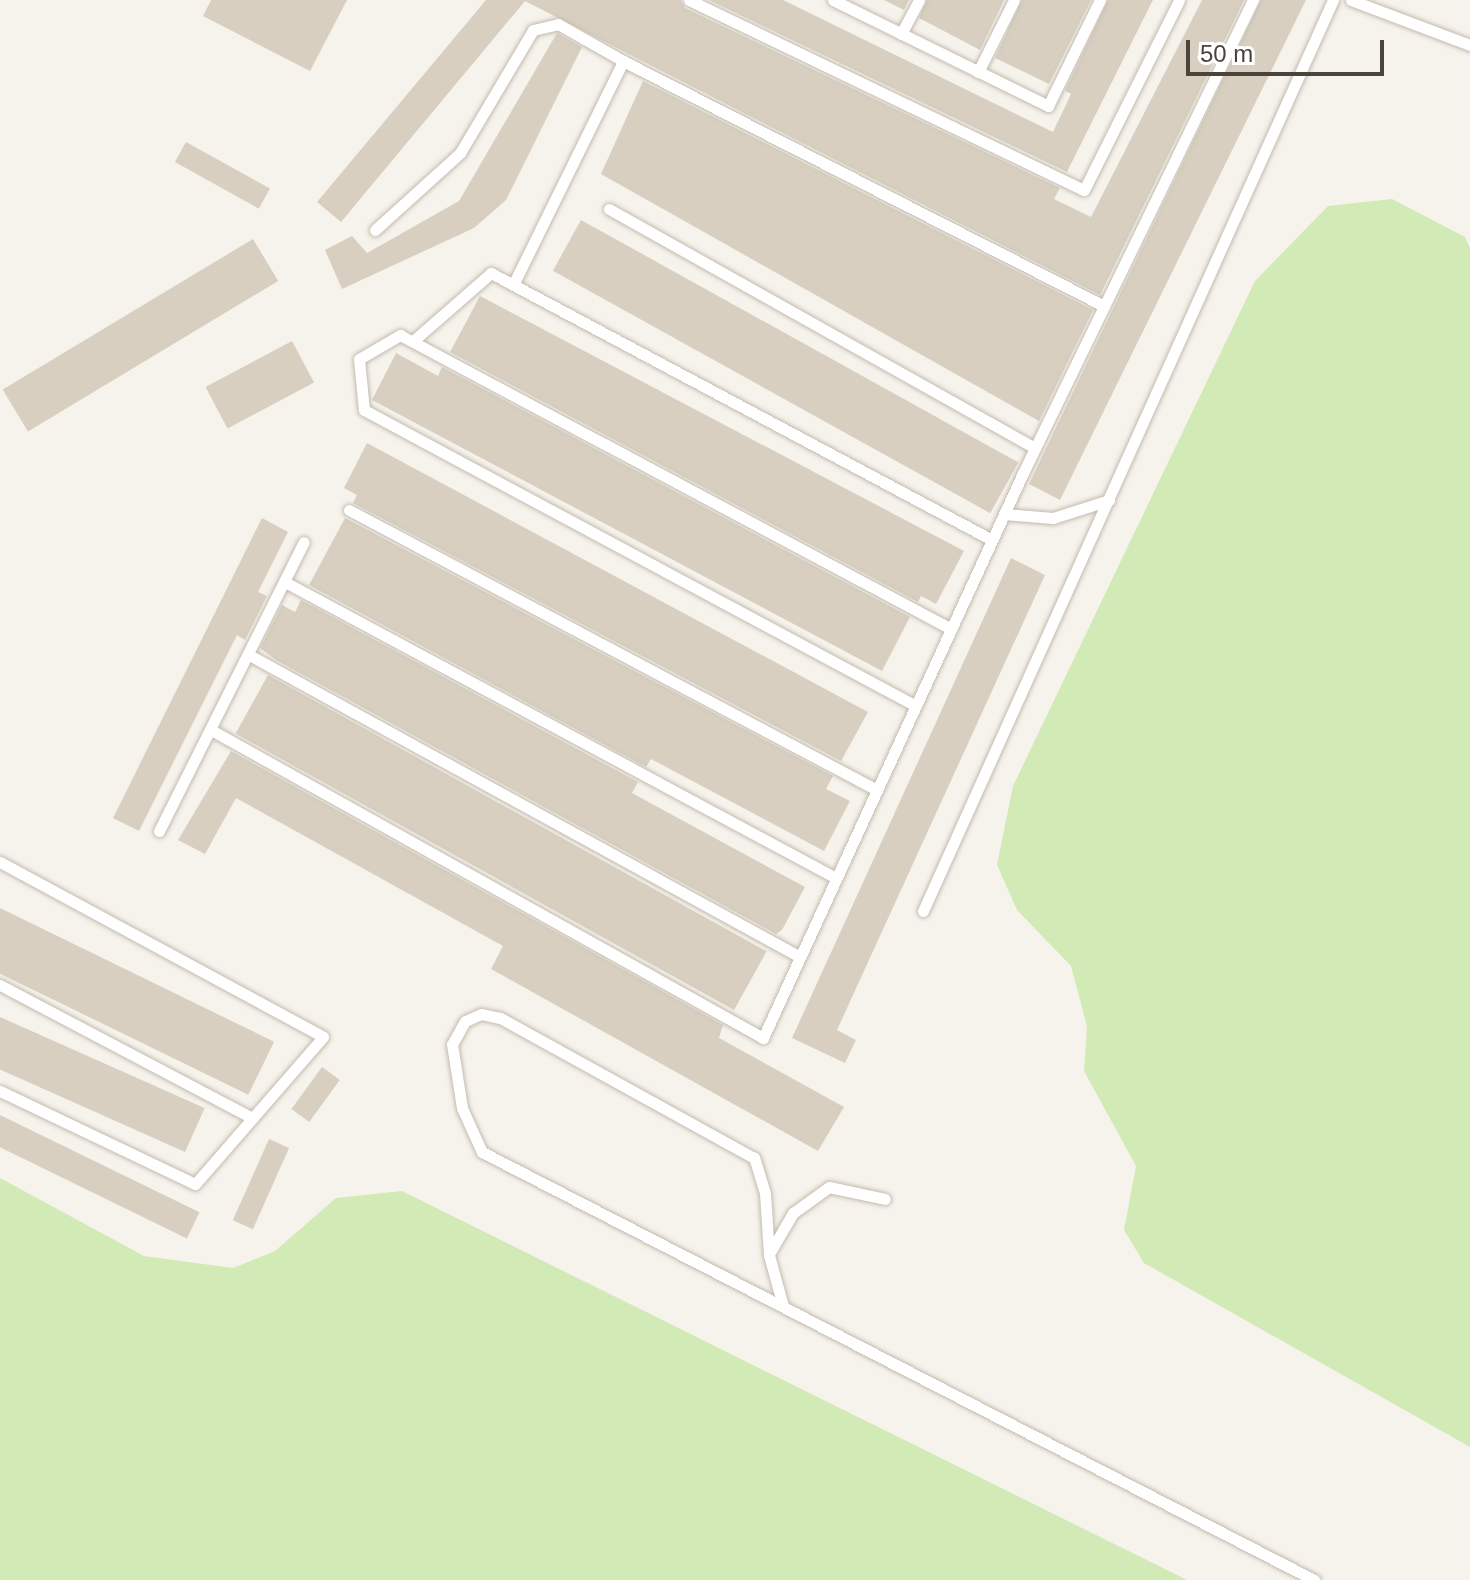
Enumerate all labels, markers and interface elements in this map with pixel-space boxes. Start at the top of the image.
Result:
scale bar [1190,24,1388,74]
text: 50 m [1200,40,1253,67]

